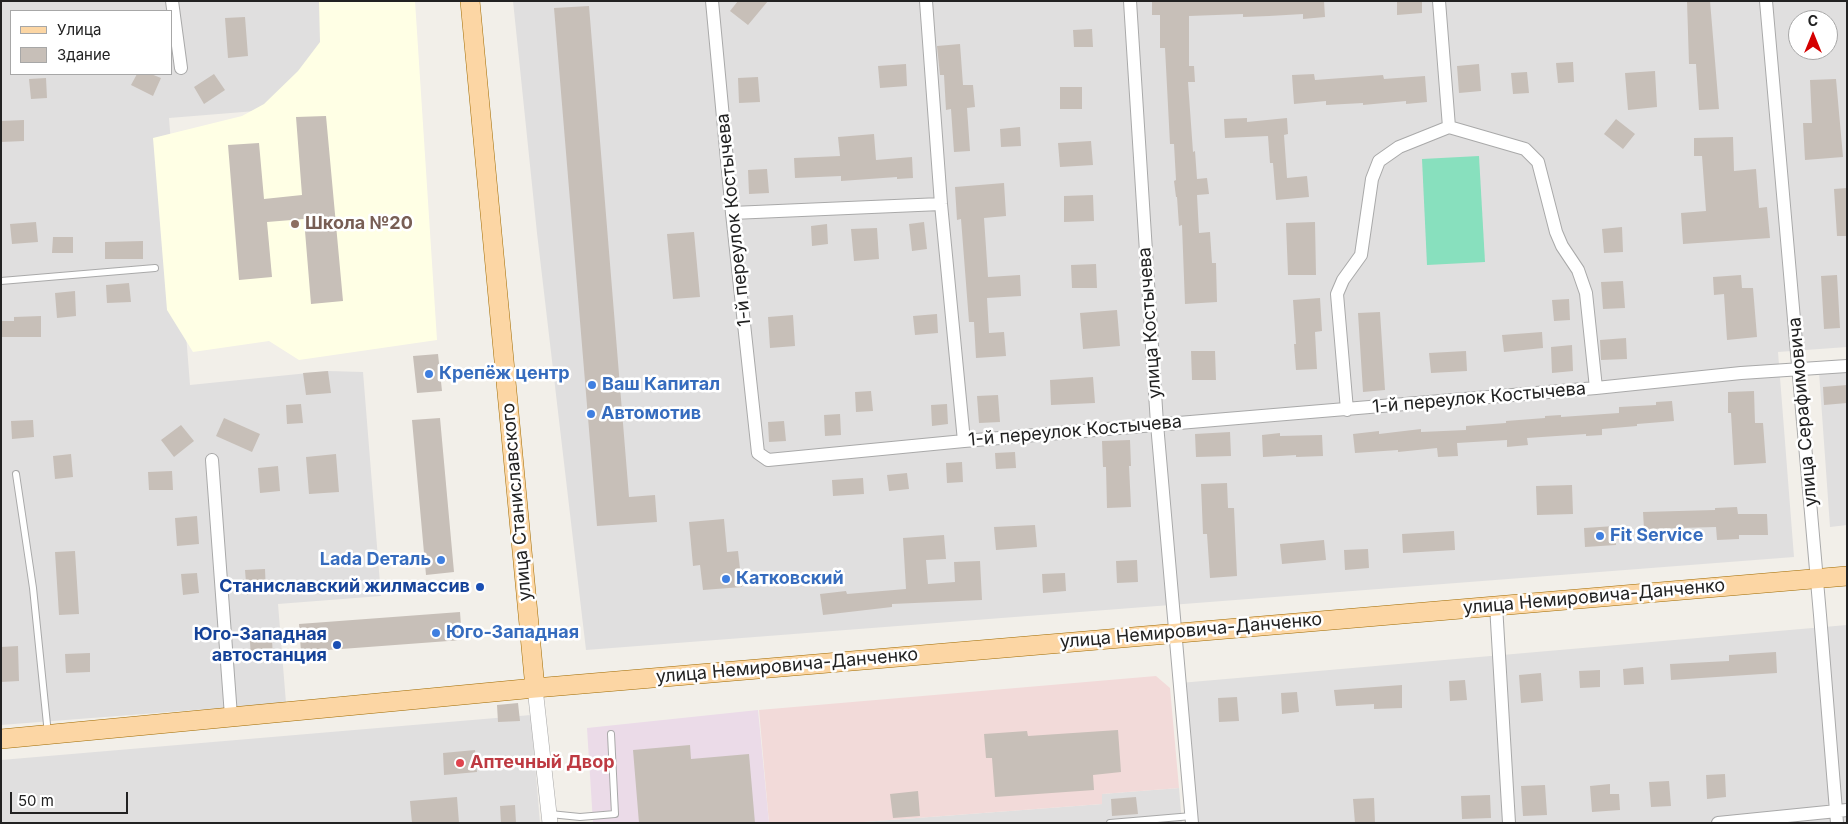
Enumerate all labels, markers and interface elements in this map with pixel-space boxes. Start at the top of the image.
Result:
legend [10,10,172,75]
north arrow [1788,10,1838,60]
text: С [1808,12,1818,29]
text: Улица [57,20,101,39]
text: Здание [57,45,111,64]
street label: 1-й переулок Костычева [712,112,756,328]
place label: Школа №20 [305,213,413,235]
marker: Школа №20 [289,218,301,230]
street label: улица Костычева [1134,247,1166,399]
street label: улица Серафимовича [1784,316,1822,508]
place label: Крепёж центр [439,363,570,385]
marker: Крепёж центр [423,368,435,380]
place label: Ваш Капитал [602,374,720,396]
street label: 1-й переулок Костычева [1371,378,1587,418]
marker: Ваш Капитал [586,379,598,391]
street label: улица Станиславского [498,402,536,602]
place label: Автомотив [601,403,701,425]
marker: Автомотив [585,408,597,420]
street label: 1-й переулок Костычева [967,411,1183,451]
place label: Fit Service [1610,525,1703,547]
marker: Fit Service [1594,530,1606,542]
place label: Lada Dеталь [320,549,431,571]
marker: Lada Dеталь [435,554,447,566]
place label: Катковский [736,568,844,590]
marker: Катковский [720,573,732,585]
street label: улица Немировича-Данченко [1462,575,1726,619]
place label: Станиславский жилмассив [219,576,470,598]
marker: Станиславский жилмассив [474,581,486,593]
street label: улица Немировича-Данченко [1059,609,1323,653]
place label: Юго-Западная [446,622,579,644]
place label: Юго-Западная автостанция [194,624,327,666]
marker: Юго-Западная [430,627,442,639]
marker: Юго-Западная автостанция [331,639,343,651]
street label: улица Немировича-Данченко [655,644,919,688]
place label: Аптечный Двор [470,752,615,774]
marker: Аптечный Двор [454,757,466,769]
scale bar [12,782,130,814]
text: 50 m [18,791,54,810]

